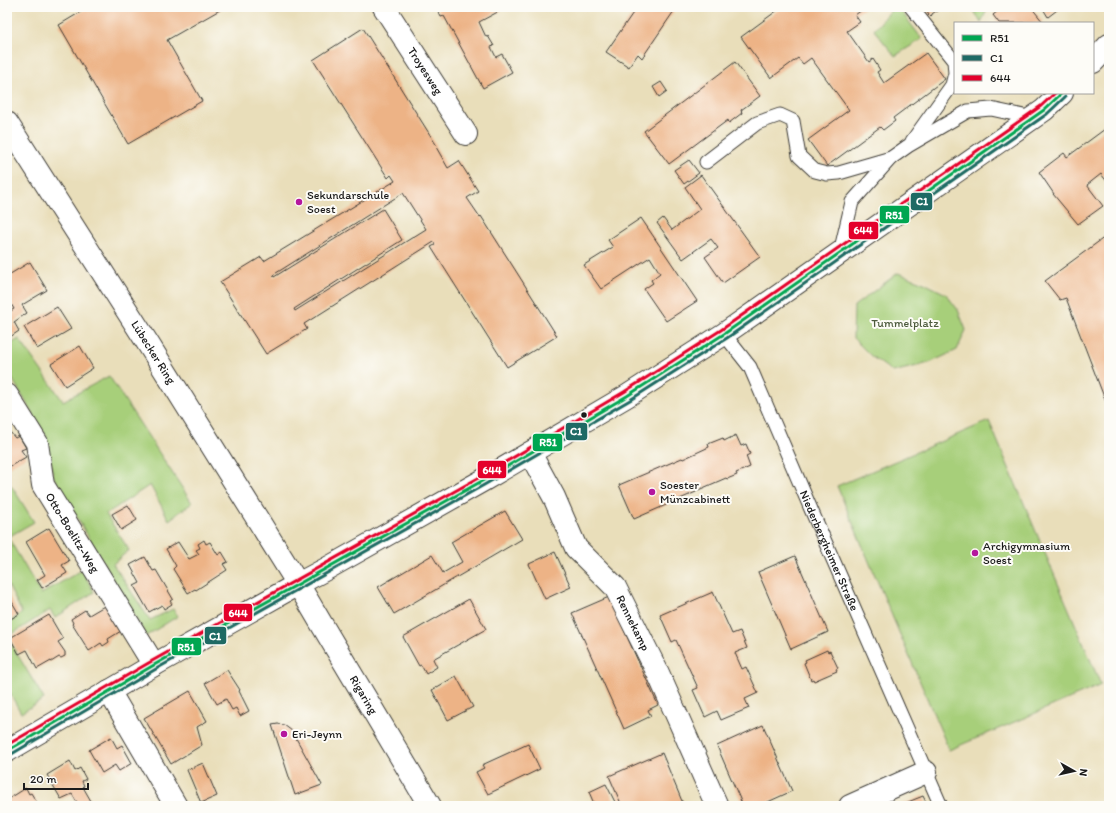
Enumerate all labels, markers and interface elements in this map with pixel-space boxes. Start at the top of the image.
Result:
legend [954,22,1094,94]
text: R51 [990,31,1010,45]
street label: Troyesweg [405,45,446,98]
text: C1 [990,51,1004,65]
text: 644 [990,71,1011,85]
place label: Sekundarschule Soest [307,188,390,216]
line badge: C1 [910,192,933,211]
text: C1 [916,195,929,208]
marker: Sekundarschule Soest [294,197,304,207]
line badge: R51 [879,205,910,224]
text: R51 [885,209,904,222]
line badge: 644 [848,221,879,240]
text: 644 [853,224,873,237]
park label: Tummelplatz [871,316,939,330]
street label: Lübecker Ring [128,318,179,387]
unlabelled marker [579,410,589,420]
line badge: C1 [565,422,588,441]
text: C1 [570,425,583,438]
line badge: R51 [532,433,563,452]
text: R51 [539,436,558,449]
line badge: 644 [477,460,507,479]
text: 644 [482,464,502,477]
place label: Soester Münzcabinett [660,478,731,506]
marker: Soester Münzcabinett [647,487,657,497]
street label: Niederbergheimer Straße [797,488,862,613]
street label: Otto-Boelitz-Weg [42,490,103,576]
place label: Archigymnasium Soest [983,539,1070,567]
marker: Archigymnasium Soest [970,548,980,558]
street label: Rennekamp [613,593,653,653]
line badge: 644 [223,603,253,622]
text: 644 [228,607,248,620]
line badge: C1 [204,626,227,645]
text: C1 [209,630,222,643]
line badge: R51 [171,637,202,656]
text: R51 [177,641,196,654]
street label: Rigaring [347,673,381,718]
place label: Eri-Jeynn [292,727,342,741]
marker: Eri-Jeynn [279,729,289,739]
north arrow [1054,751,1094,791]
scale bar [24,765,88,791]
text: N [1076,768,1090,777]
text: 20 m [30,772,57,786]

